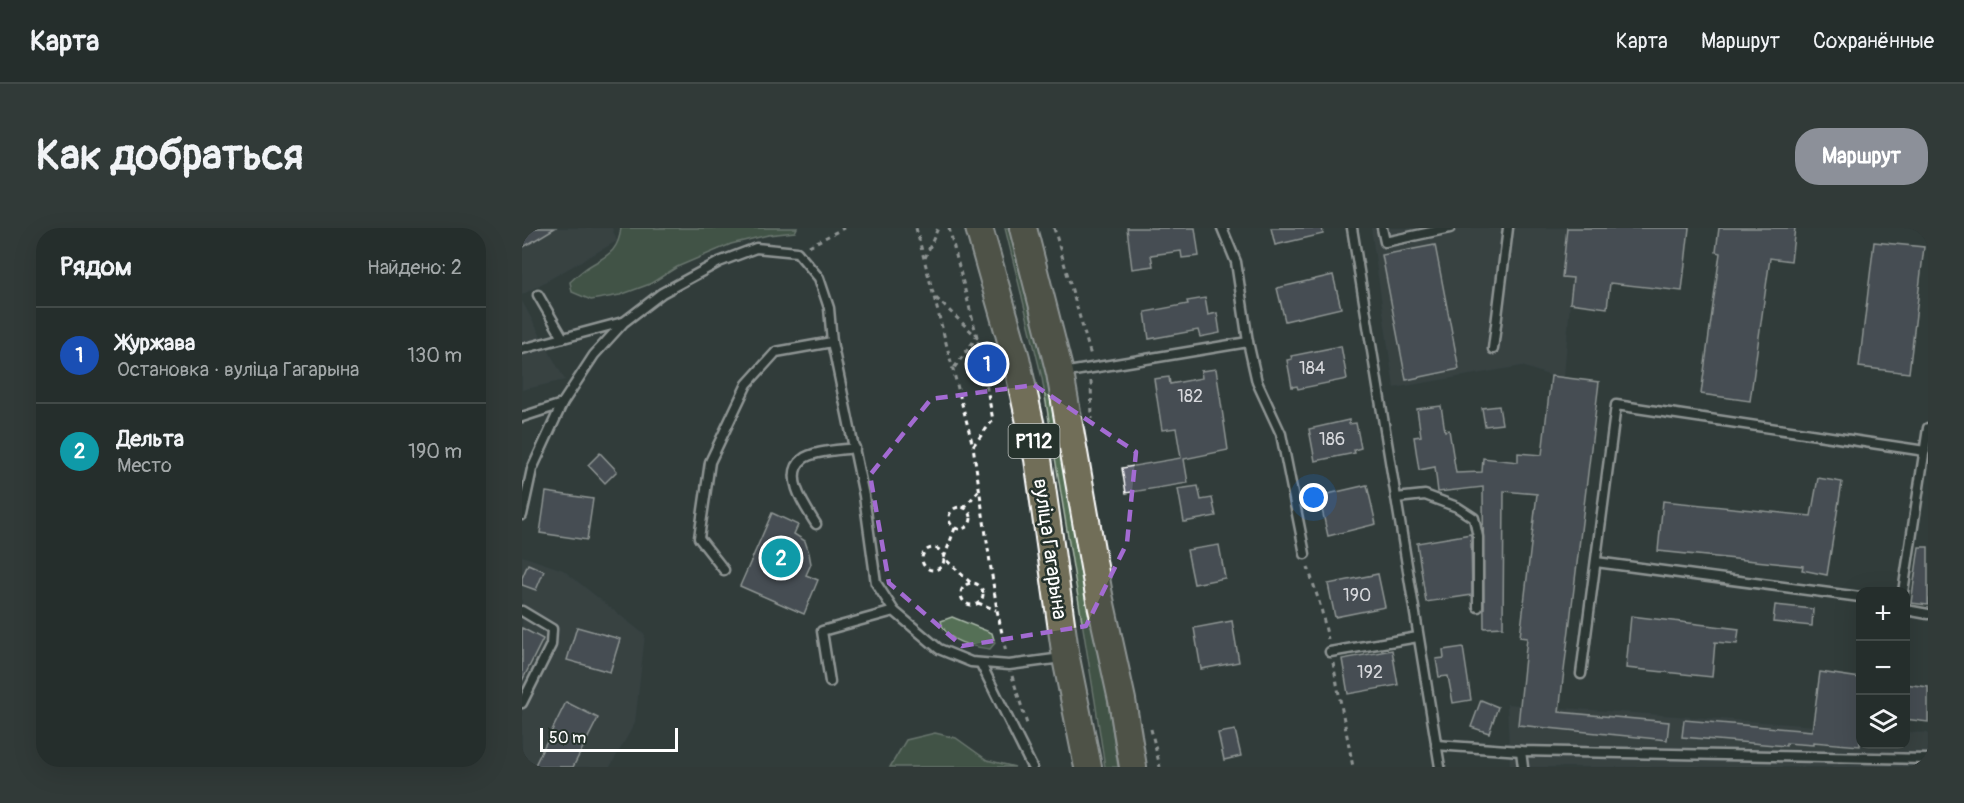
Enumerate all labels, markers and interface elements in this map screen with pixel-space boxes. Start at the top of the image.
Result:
text: Карта [30,24,99,59]
text: Карта [1616,28,1668,55]
text: Маршрут [1701,28,1780,55]
text: Сохранённые [1813,28,1934,55]
button: Маршрут [1795,128,1928,185]
text: Как добраться [36,130,303,182]
text: Рядом [60,251,132,283]
text: Найдено: 2 [367,255,462,280]
text: Журжава [117,329,195,357]
pin: 1 [968,342,1006,386]
text: 1 [76,343,83,368]
text: 130 m [407,343,462,368]
text: Остановка · вуліца Гагарына [117,357,359,382]
house number: 184 [1299,357,1326,380]
house number: 182 [1177,385,1203,408]
road number: Р112 [1008,424,1060,458]
text: Дельта [117,425,184,453]
house number: 186 [1319,428,1345,451]
text: 2 [74,439,85,464]
text: 190 m [408,439,462,464]
text: Место [117,453,172,478]
street label: вуліца Гагарына [1027,477,1073,621]
your location [1299,483,1328,512]
pin: 2 [762,536,800,580]
house number: 190 [1343,584,1371,607]
map controls [1856,587,1910,749]
button: + [1856,587,1910,641]
button: − [1856,641,1910,695]
house number: 192 [1357,661,1383,684]
button: layers [1856,695,1910,749]
scale bar [540,725,678,752]
text: 50 m [549,728,586,748]

